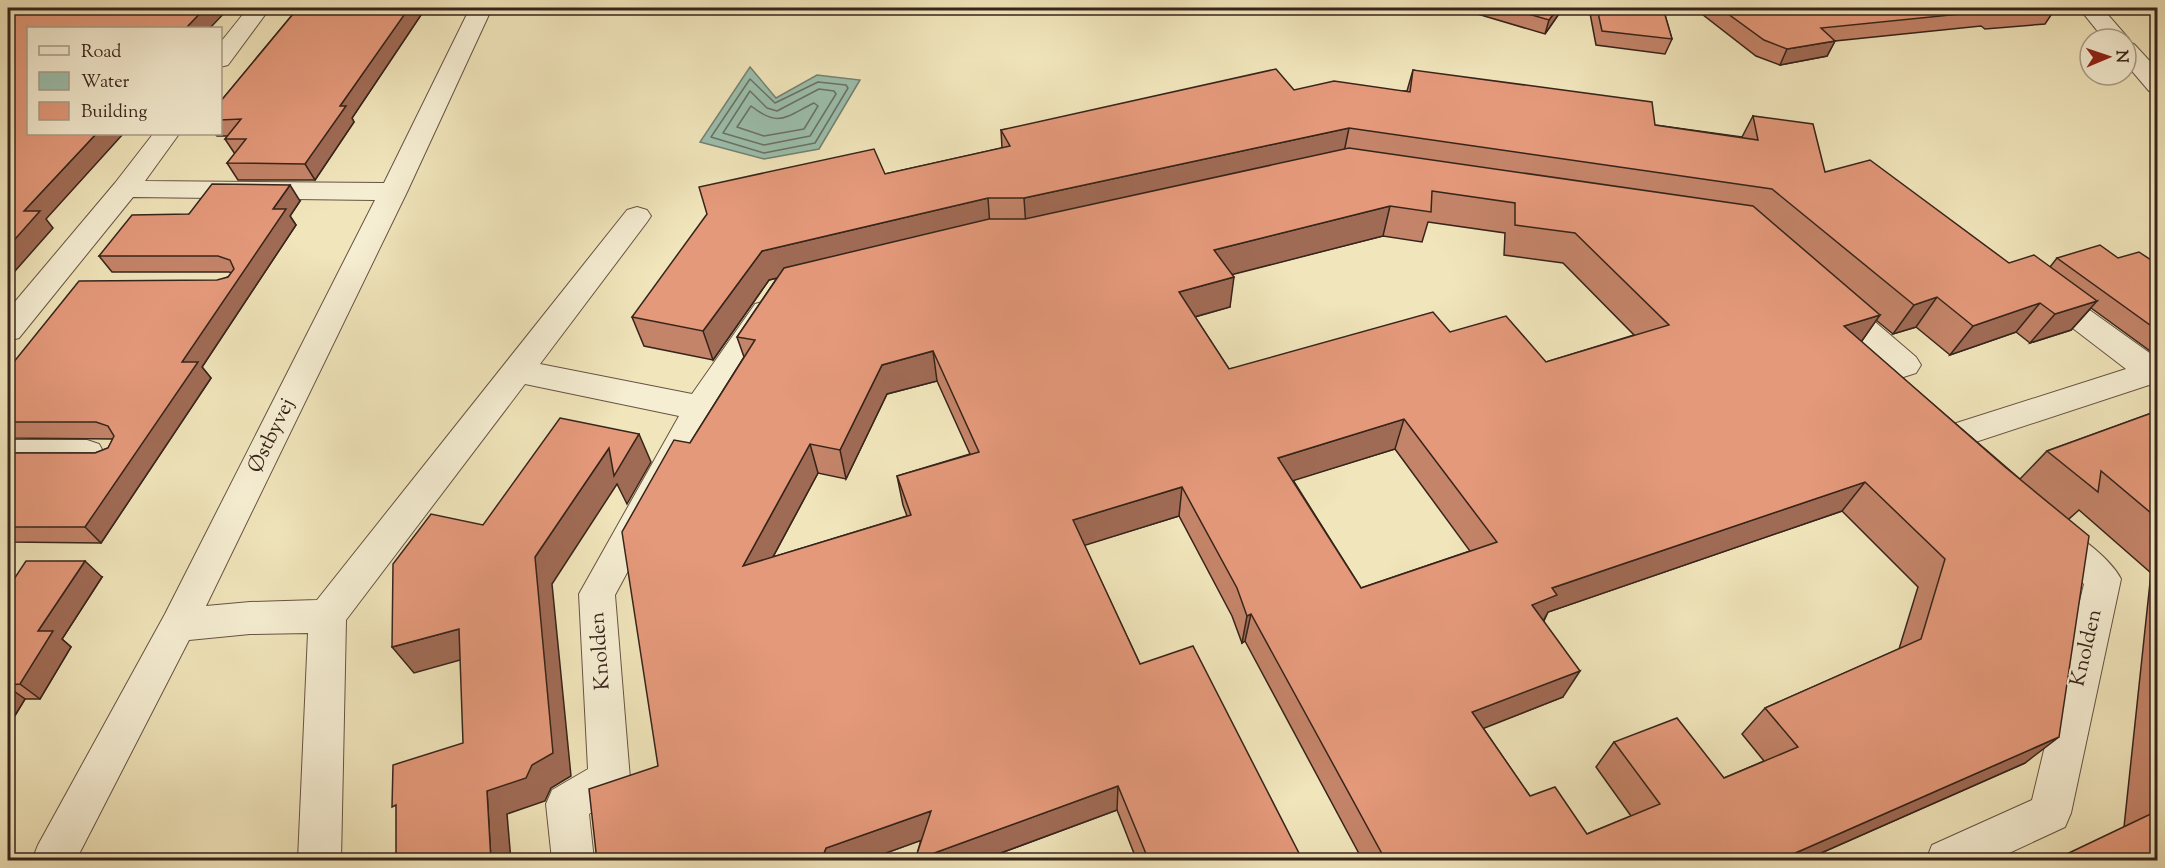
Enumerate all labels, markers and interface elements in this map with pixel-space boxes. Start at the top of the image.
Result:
legend [27,27,222,135]
north arrow [2078,27,2138,87]
text: Road [81,40,121,66]
text: N [2109,50,2132,64]
text: Water [81,70,130,96]
text: Building [81,100,147,126]
street label: Østbyvej [241,393,303,479]
street label: Knolden [2064,606,2110,690]
street label: Knolden [583,611,619,691]

